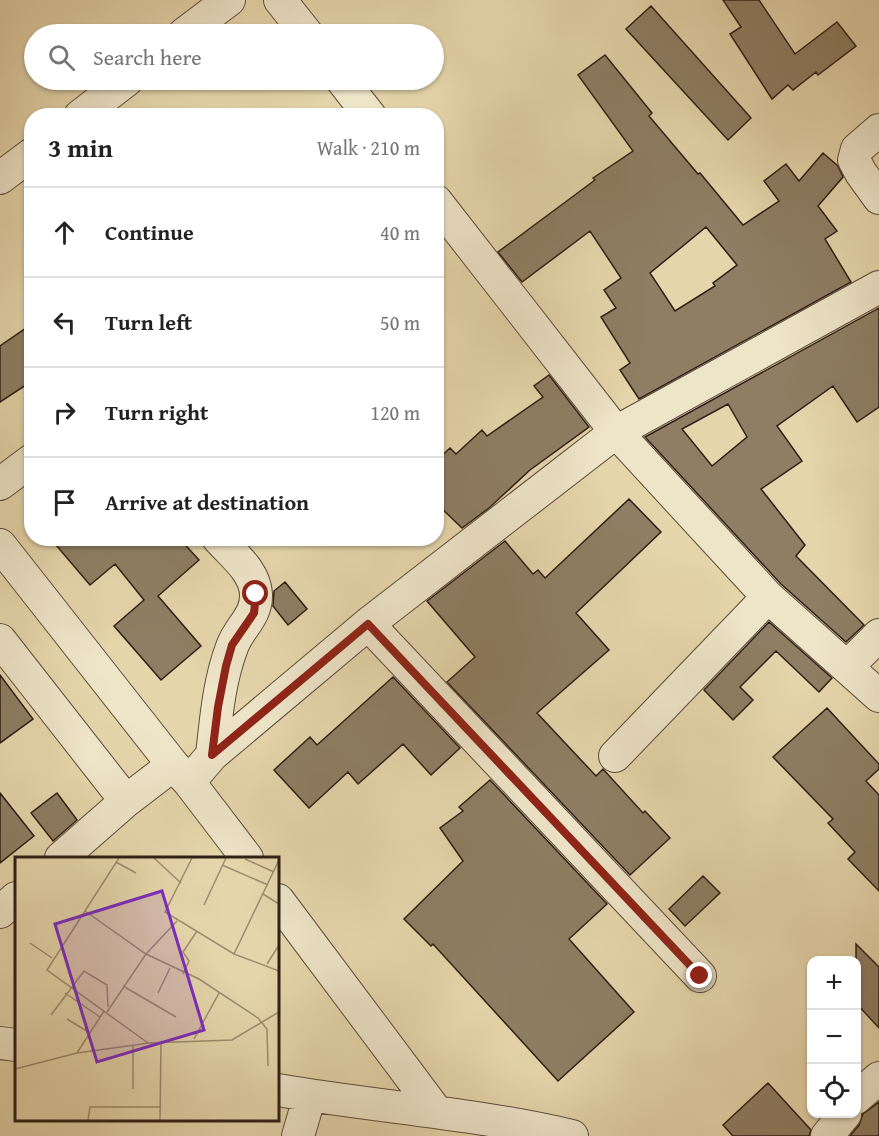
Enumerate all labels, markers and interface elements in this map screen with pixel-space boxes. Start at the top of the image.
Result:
search box [24,24,444,90]
icon: search [45,41,78,74]
text: Search here [93,41,202,73]
text: 3 min [48,128,113,167]
text: Walk · 210 m [317,133,420,162]
icon: ahead [48,216,81,249]
text: Continue [105,216,194,248]
text: 40 m [380,218,420,247]
icon: left [48,306,81,339]
text: Turn left [105,306,192,338]
text: 50 m [380,308,420,337]
icon: right [48,396,81,429]
text: Turn right [105,396,208,428]
text: 120 m [370,398,420,427]
icon: arrive [48,486,81,519]
text: Arrive at destination [105,486,309,518]
route start [242,580,268,606]
inset map [15,857,279,1121]
map controls [807,956,861,1118]
button: + [807,956,861,1010]
route end [686,962,712,988]
button: − [807,1010,861,1064]
button: locate [807,1064,861,1118]

